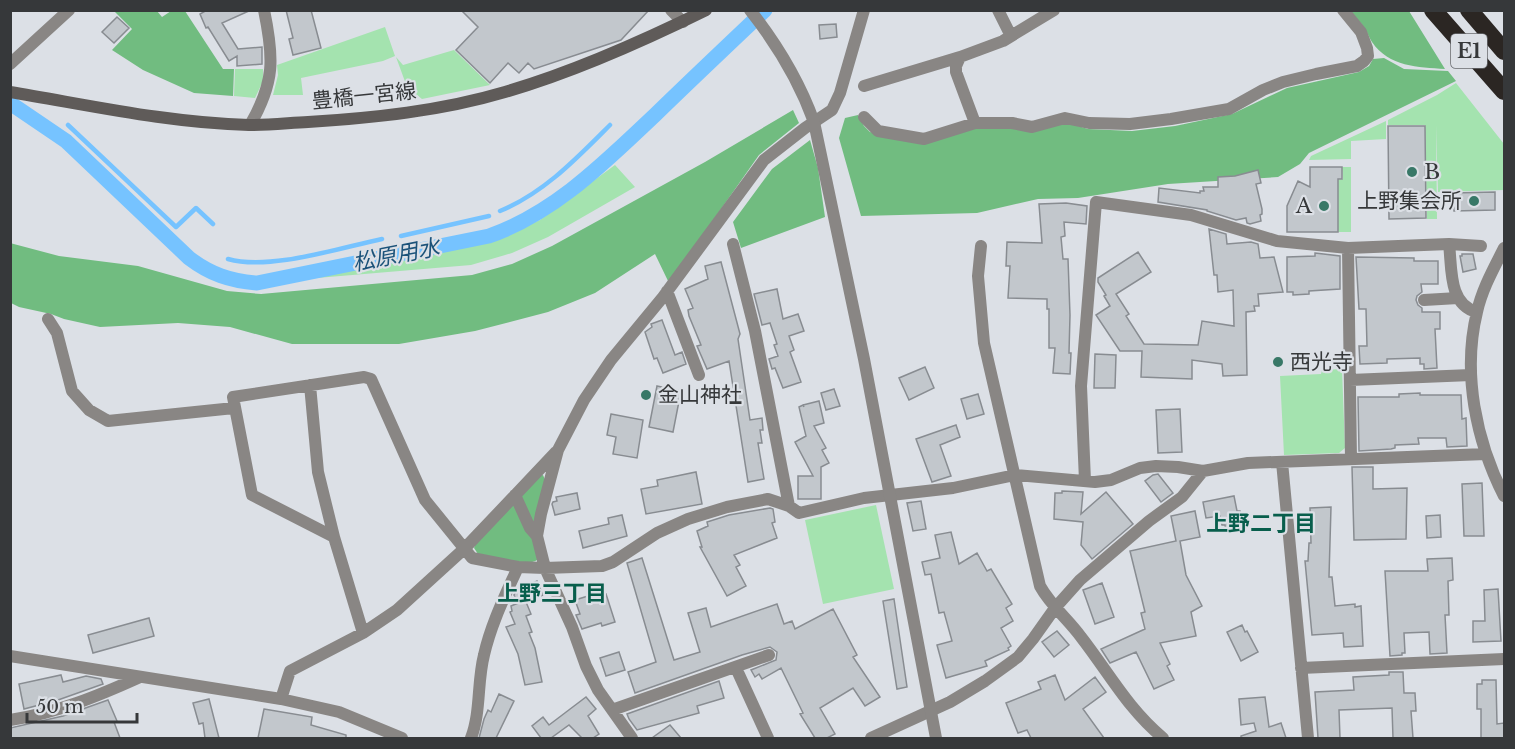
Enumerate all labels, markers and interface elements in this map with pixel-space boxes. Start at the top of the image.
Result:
road number: E1 [1451,34,1487,68]
street label: 豊橋一宮線 [310,78,418,114]
place label: B [1424,159,1440,185]
marker: B [1405,165,1419,179]
place label: 上野集会所 [1357,188,1462,214]
place label: A [1295,193,1313,219]
marker: 上野集会所 [1467,194,1481,208]
marker: A [1317,199,1331,213]
water label: 松原用水 [350,233,444,277]
place label: 西光寺 [1290,349,1353,375]
marker: 西光寺 [1271,355,1285,369]
place label: 金山神社 [658,382,742,408]
marker: 金山神社 [639,388,653,402]
district label: 上野二丁目 [1206,510,1316,537]
district label: 上野三丁目 [497,580,607,607]
scale bar [27,686,136,724]
text: 50 m [36,696,84,718]

